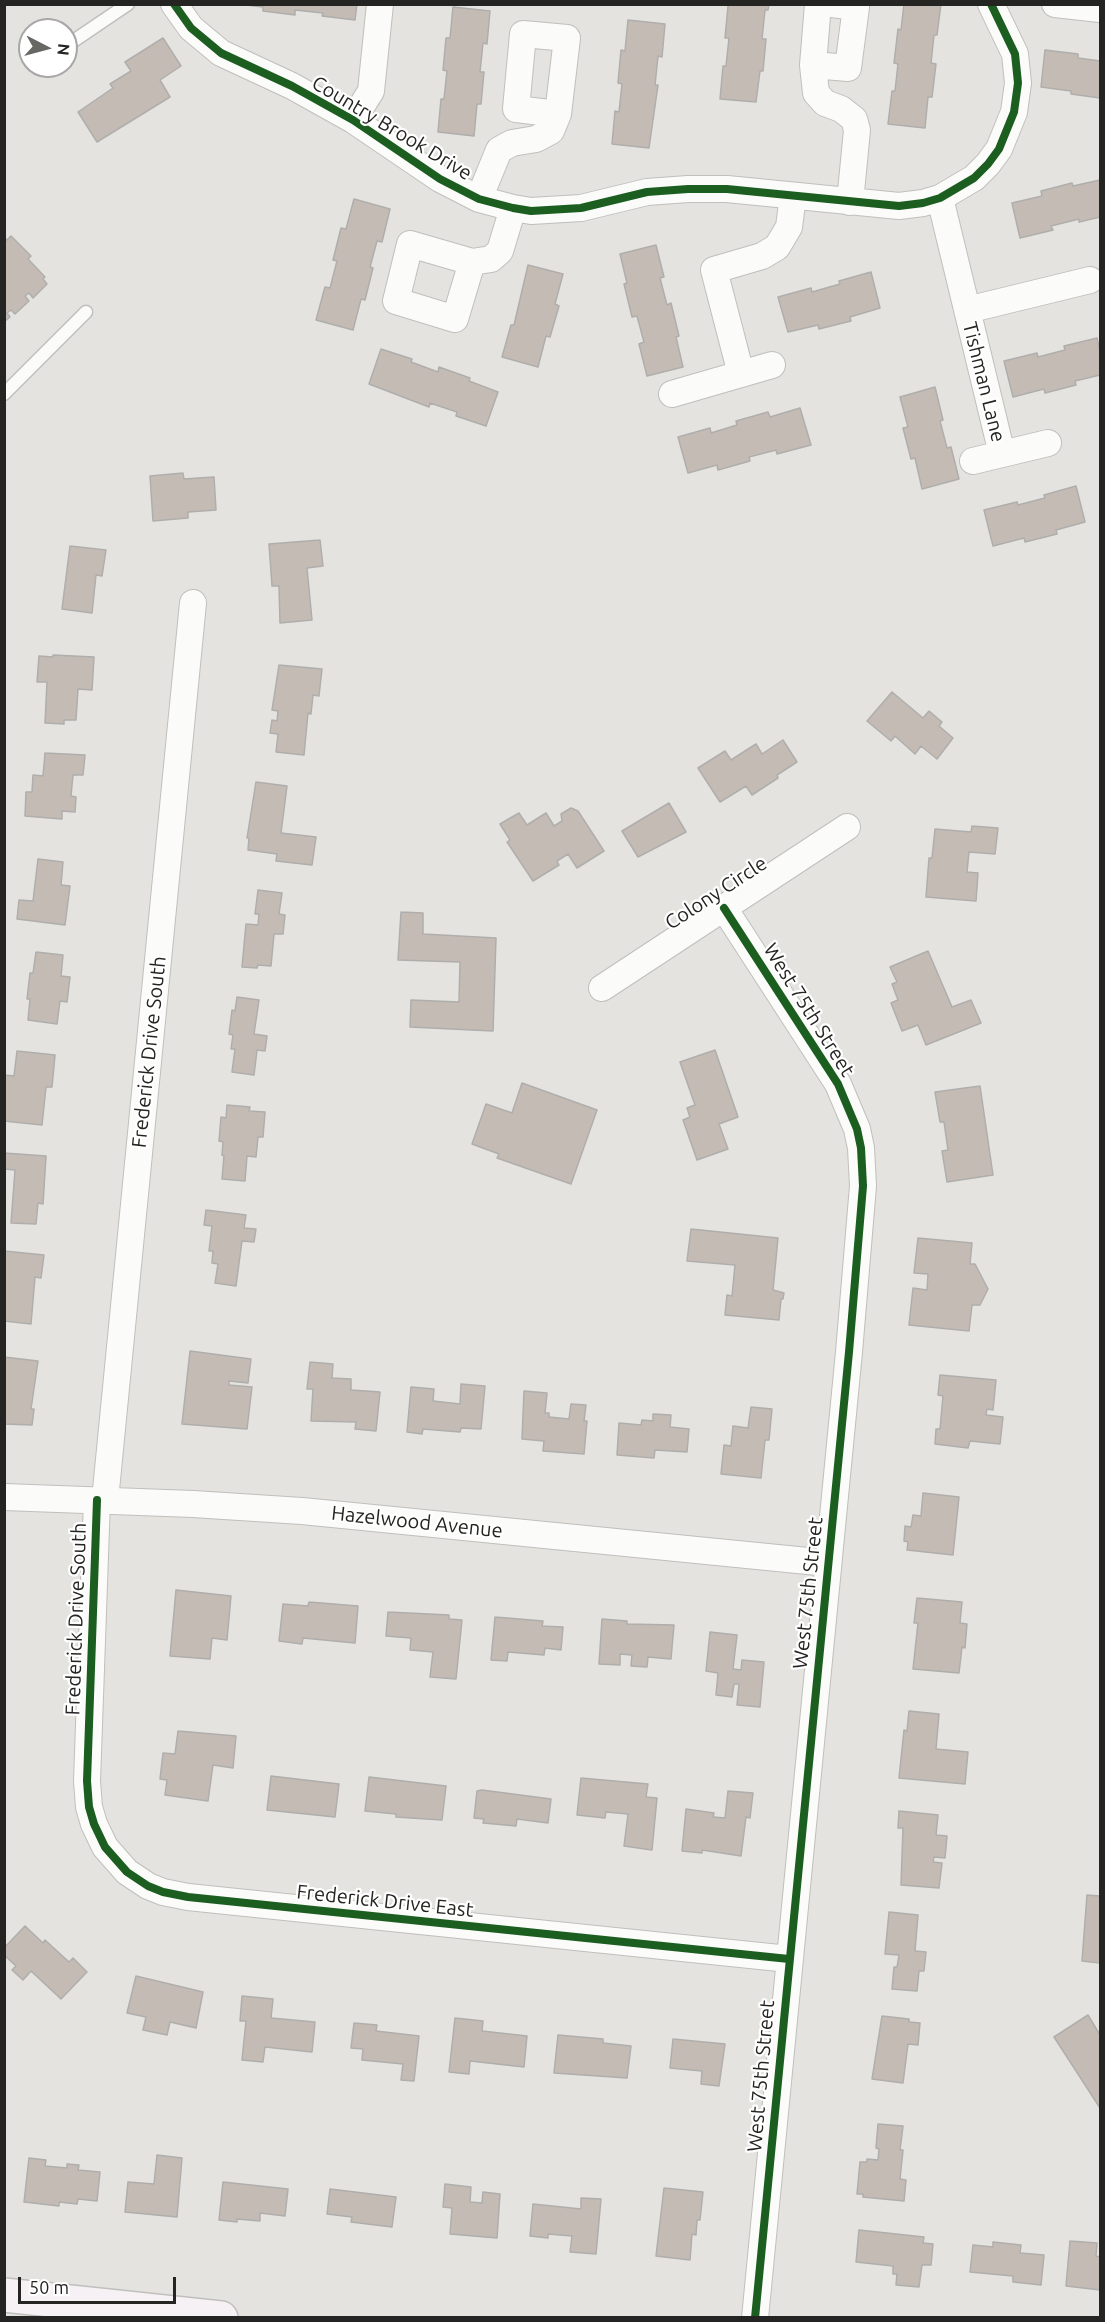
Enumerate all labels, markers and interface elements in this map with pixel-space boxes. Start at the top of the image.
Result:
north arrow [18,18,78,78]
text: N [54,43,73,57]
street label: Country Brook Drive [308,71,476,185]
street label: Tishman Lane [957,319,1011,445]
street label: Colony Circle [661,851,771,935]
street label: West 75th Street [758,939,860,1081]
street label: Frederick Drive South [127,955,171,1149]
street label: Hazelwood Avenue [330,1501,504,1543]
street label: West 75th Street [788,1516,828,1670]
street label: Frederick Drive South [61,1522,91,1716]
street label: Frederick Drive East [295,1880,475,1922]
street label: West 75th Street [742,1999,780,2153]
scale bar [21,2265,178,2303]
text: 50 m [29,2277,69,2297]

